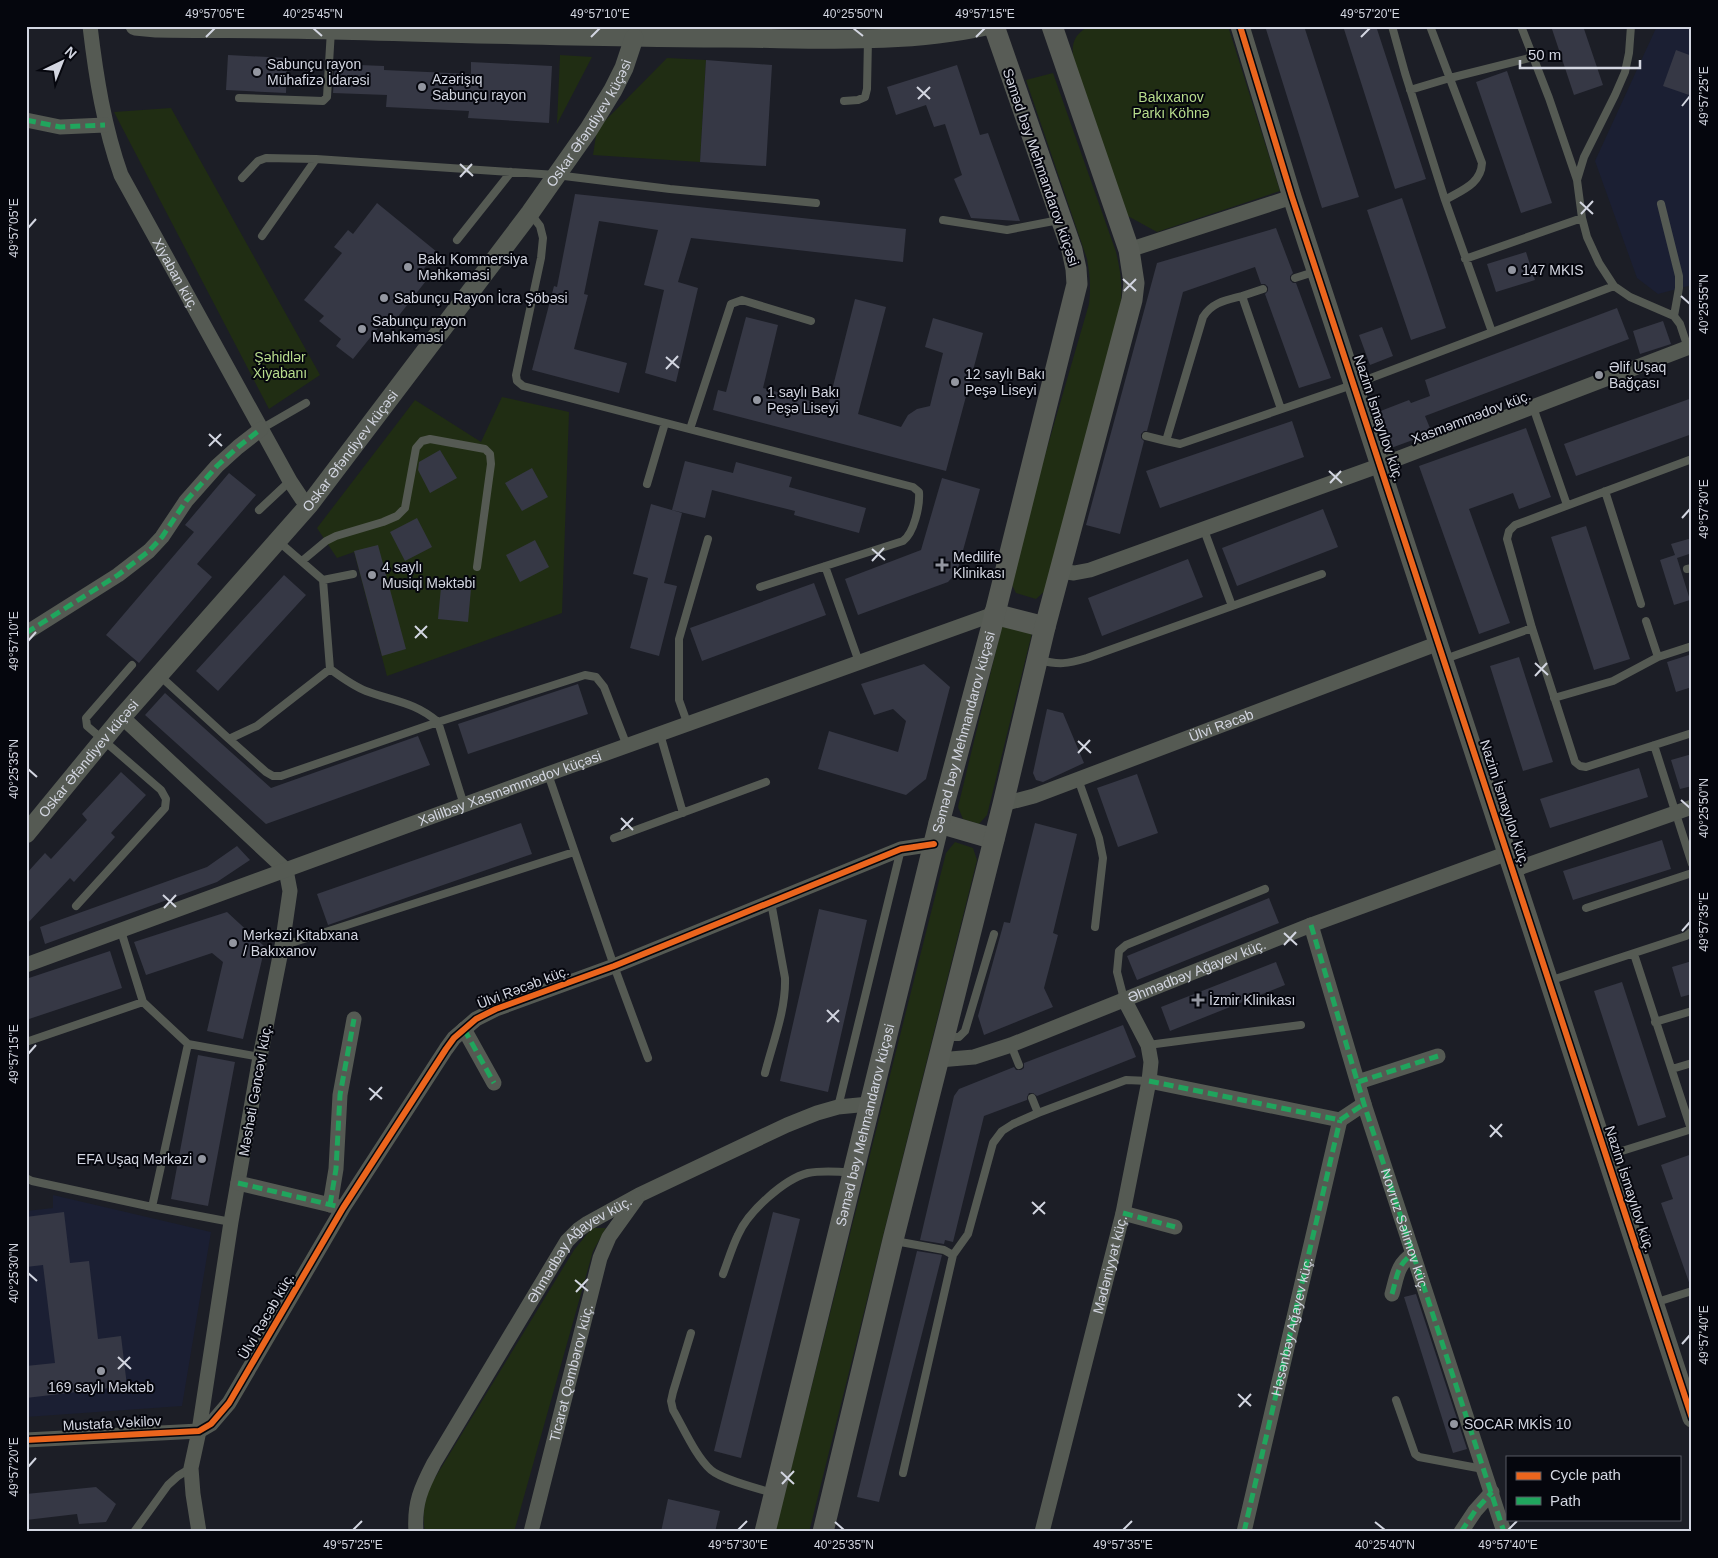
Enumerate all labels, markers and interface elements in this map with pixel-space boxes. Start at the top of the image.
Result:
text: 49°57'05"E [185,7,245,21]
text: 40°25'45"N [283,7,343,21]
text: 49°57'10"E [570,7,630,21]
text: 40°25'50"N [823,7,883,21]
text: 49°57'15"E [955,7,1015,21]
text: 49°57'20"E [1340,7,1400,21]
north arrow [38,38,88,88]
scale bar [1520,38,1640,70]
text: N [62,43,80,62]
text: 50 m [1528,46,1561,63]
place label: Sabunçu rayon Mühafizə İdarəsi [267,56,370,88]
street label: Oskar Əfəndiyev küçəsi [543,57,634,190]
marker: Sabunçu rayon Mühafizə İdarəsi [251,66,263,78]
street label: Səməd bəy Mehmandarov küçəsi [1000,66,1082,268]
text: 49°57'25"E [1697,66,1711,126]
place label: Azərişıq Sabunçu rayon [432,71,526,103]
marker: Azərişıq Sabunçu rayon [416,81,428,93]
park label: Bakıxanov Parkı Köhnə [1132,89,1210,121]
text: 49°57'05"E [7,198,21,258]
street label: Xiyaban küç. [149,235,202,313]
place label: Bakı Kommersiya Məhkəməsi [418,251,528,283]
marker: Bakı Kommersiya Məhkəməsi [402,261,414,273]
place label: 147 MKIS [1522,262,1583,278]
marker: 147 MKIS [1506,264,1518,276]
text: 40°25'55"N [1697,274,1711,334]
place label: Sabunçu Rayon İcra Şöbəsi [394,289,568,306]
marker: Sabunçu Rayon İcra Şöbəsi [378,292,390,304]
place label: Sabunçu rayon Məhkəməsi [372,313,466,345]
marker: Sabunçu rayon Məhkəməsi [356,323,368,335]
park label: Şəhidlər Xiyabanı [253,349,307,381]
street label: Nazim İsmayılov küç. [1351,352,1408,483]
place label: Əlif Uşaq Bağçası [1609,359,1666,391]
place label: 12 saylı Bakı Peşə Liseyi [965,366,1045,398]
marker: Əlif Uşaq Bağçası [1593,369,1605,381]
marker: 12 saylı Bakı Peşə Liseyi [949,376,961,388]
place label: 1 saylı Bakı Peşə Liseyi [767,384,839,416]
street label: Oskar Əfəndiyev küçəsi [299,387,401,515]
street label: Xasməmmədov küç. [1409,387,1533,447]
marker: 1 saylı Bakı Peşə Liseyi [751,394,763,406]
text: 49°57'30"E [1697,479,1711,539]
place label: Medilife Klinikası [953,549,1005,581]
marker: Medilife Klinikası [935,558,949,572]
place label: 4 saylı Musiqi Məktəbi [382,559,475,591]
marker: 4 saylı Musiqi Məktəbi [366,569,378,581]
text: 49°57'10"E [7,611,21,671]
street label: Səməd bəy Mehmandarov küçəsi [929,630,998,835]
street label: Oskar Əfəndiyev küçəsi [35,696,142,820]
street label: Ülvi Rəcəb [1186,706,1256,745]
street label: Nazim İsmayılov küç. [1477,737,1534,868]
text: 40°25'35"N [7,739,21,799]
street label: Xəlilbəy Xasməmmədov küçəsi [416,748,604,829]
text: 40°25'50"N [1697,778,1711,838]
text: 49°57'35"E [1697,892,1711,952]
place label: Mərkəzi Kitabxana / Bakıxanov [243,927,358,959]
street label: Əhmədbəy Ağayev küç. [1125,936,1268,1006]
marker: Mərkəzi Kitabxana / Bakıxanov [227,937,239,949]
street label: Ülvi Rəcəb küç. [474,961,571,1012]
place label: İzmir Klinikası [1209,991,1295,1008]
marker: İzmir Klinikası [1191,993,1205,1007]
street label: Səməd bəy Mehmandarov küçəsi [832,1022,897,1228]
street label: Məshəti Gəncəvi küç. [236,1023,274,1157]
text: 49°57'15"E [7,1024,21,1084]
street label: Nazim İsmayılov küç. [1602,1123,1659,1254]
place label: EFA Uşaq Mərkəzi [77,1151,192,1167]
marker: EFA Uşaq Mərkəzi [196,1153,208,1165]
street label: Novruz Səlimov küç. [1378,1167,1433,1293]
street label: Əhmədbəy Ağayev küç. [524,1193,635,1306]
street label: Mədəniyyət küç. [1090,1213,1130,1316]
text: 40°25'30"N [7,1243,21,1303]
street label: Həsənbəy Ağayev küç. [1268,1255,1316,1398]
street label: Ülvi Rəcəb küç. [234,1269,297,1362]
street label: Ticarət Qəmbərov küç. [546,1303,596,1443]
text: 49°57'40"E [1697,1305,1711,1365]
marker: 169 saylı Məktəb [95,1365,107,1377]
place label: 169 saylı Məktəb [48,1379,154,1395]
street label: Mustafa Vəkilov [62,1412,162,1434]
place label: SOCAR MKİS 10 [1464,1415,1572,1432]
marker: SOCAR MKİS 10 [1448,1418,1460,1430]
text: 49°57'20"E [7,1437,21,1497]
legend [1506,1456,1680,1520]
text: Cycle path [1550,1466,1621,1483]
text: Path [1550,1492,1581,1509]
text: 49°57'25"E [323,1538,383,1552]
text: 49°57'30"E [708,1538,768,1552]
text: 40°25'35"N [814,1538,874,1552]
text: 49°57'35"E [1093,1538,1153,1552]
text: 40°25'40"N [1355,1538,1415,1552]
text: 49°57'40"E [1478,1538,1538,1552]

